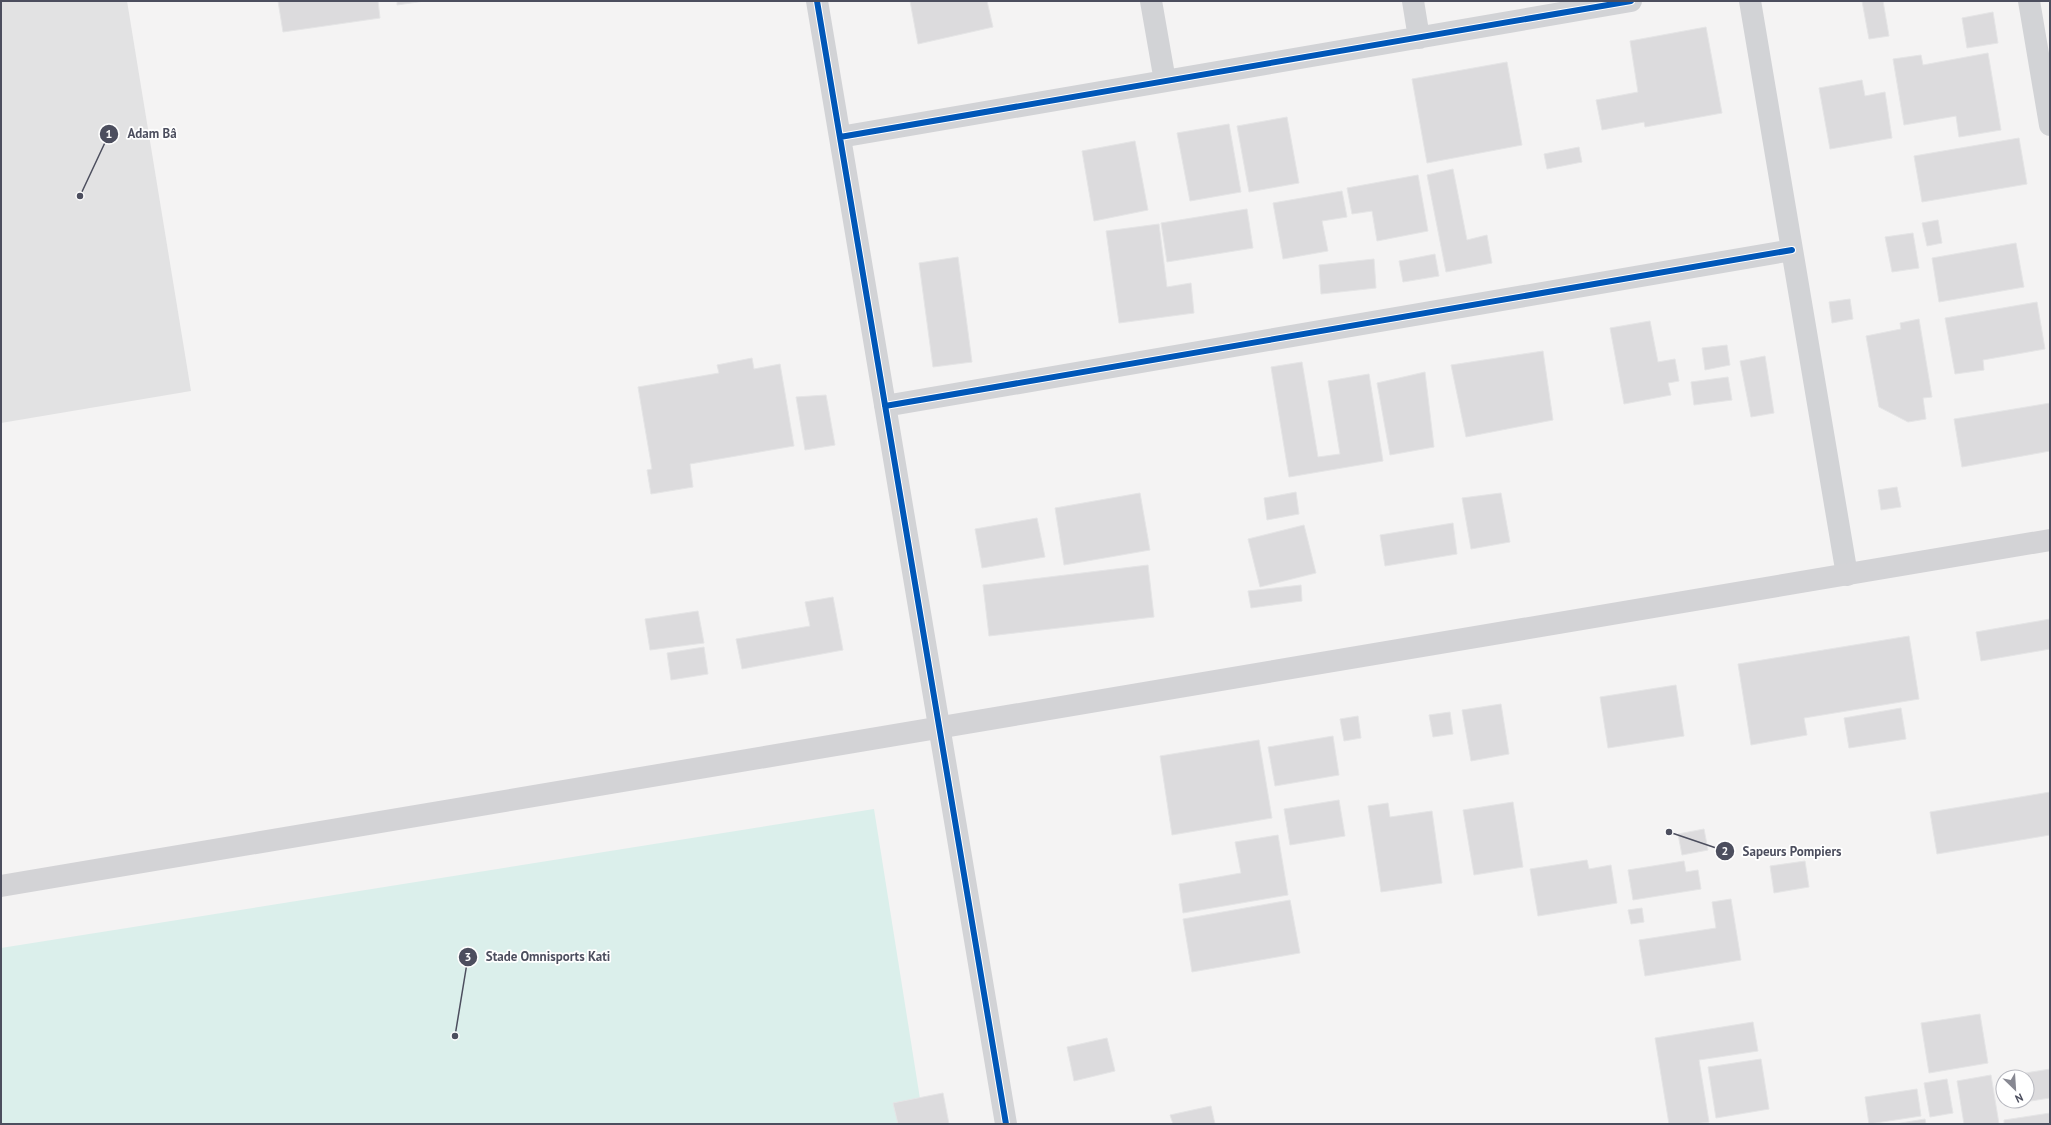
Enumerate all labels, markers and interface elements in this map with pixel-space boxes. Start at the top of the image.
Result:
callout: Adam Bâ [99,121,184,146]
text: Adam Bâ [127,125,177,142]
text: 1 [106,126,112,141]
callout: Sapeurs Pompiers [1715,839,1850,864]
text: 2 [1722,843,1728,858]
text: Sapeurs Pompiers [1743,843,1842,860]
callout: Stade Omnisports Kati [458,944,618,969]
text: Stade Omnisports Kati [486,948,610,965]
text: 3 [465,949,471,964]
north arrow [1995,1069,2035,1109]
text: N [2013,1090,2025,1106]

